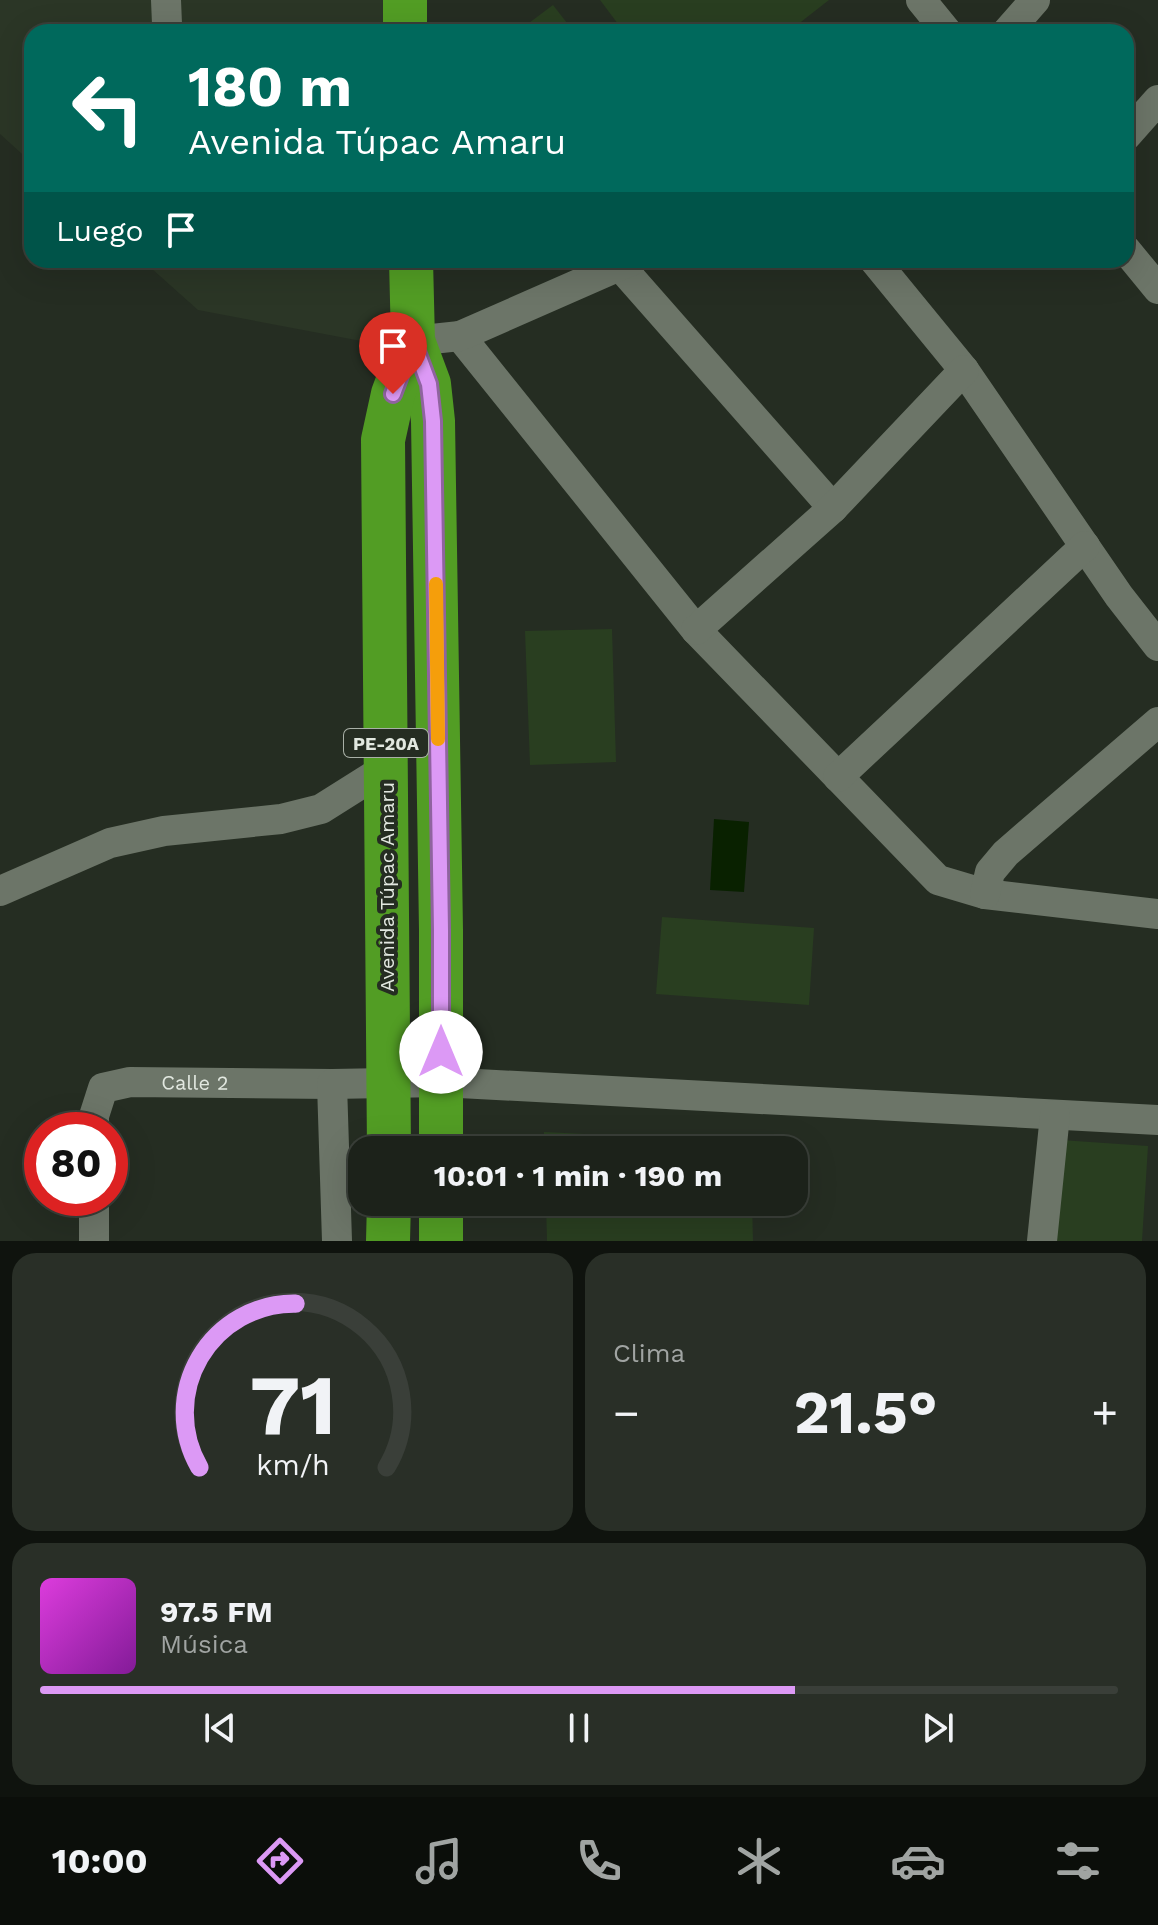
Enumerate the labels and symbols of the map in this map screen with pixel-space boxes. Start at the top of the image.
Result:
pin [359,312,427,394]
road number: PE-20A [344,729,428,757]
street label: Avenida Túpac Amaru [375,782,399,992]
position arrow [399,1010,483,1094]
street label: Calle 2 [161,1070,229,1095]
speed limit sign: 80 [24,1112,128,1216]

